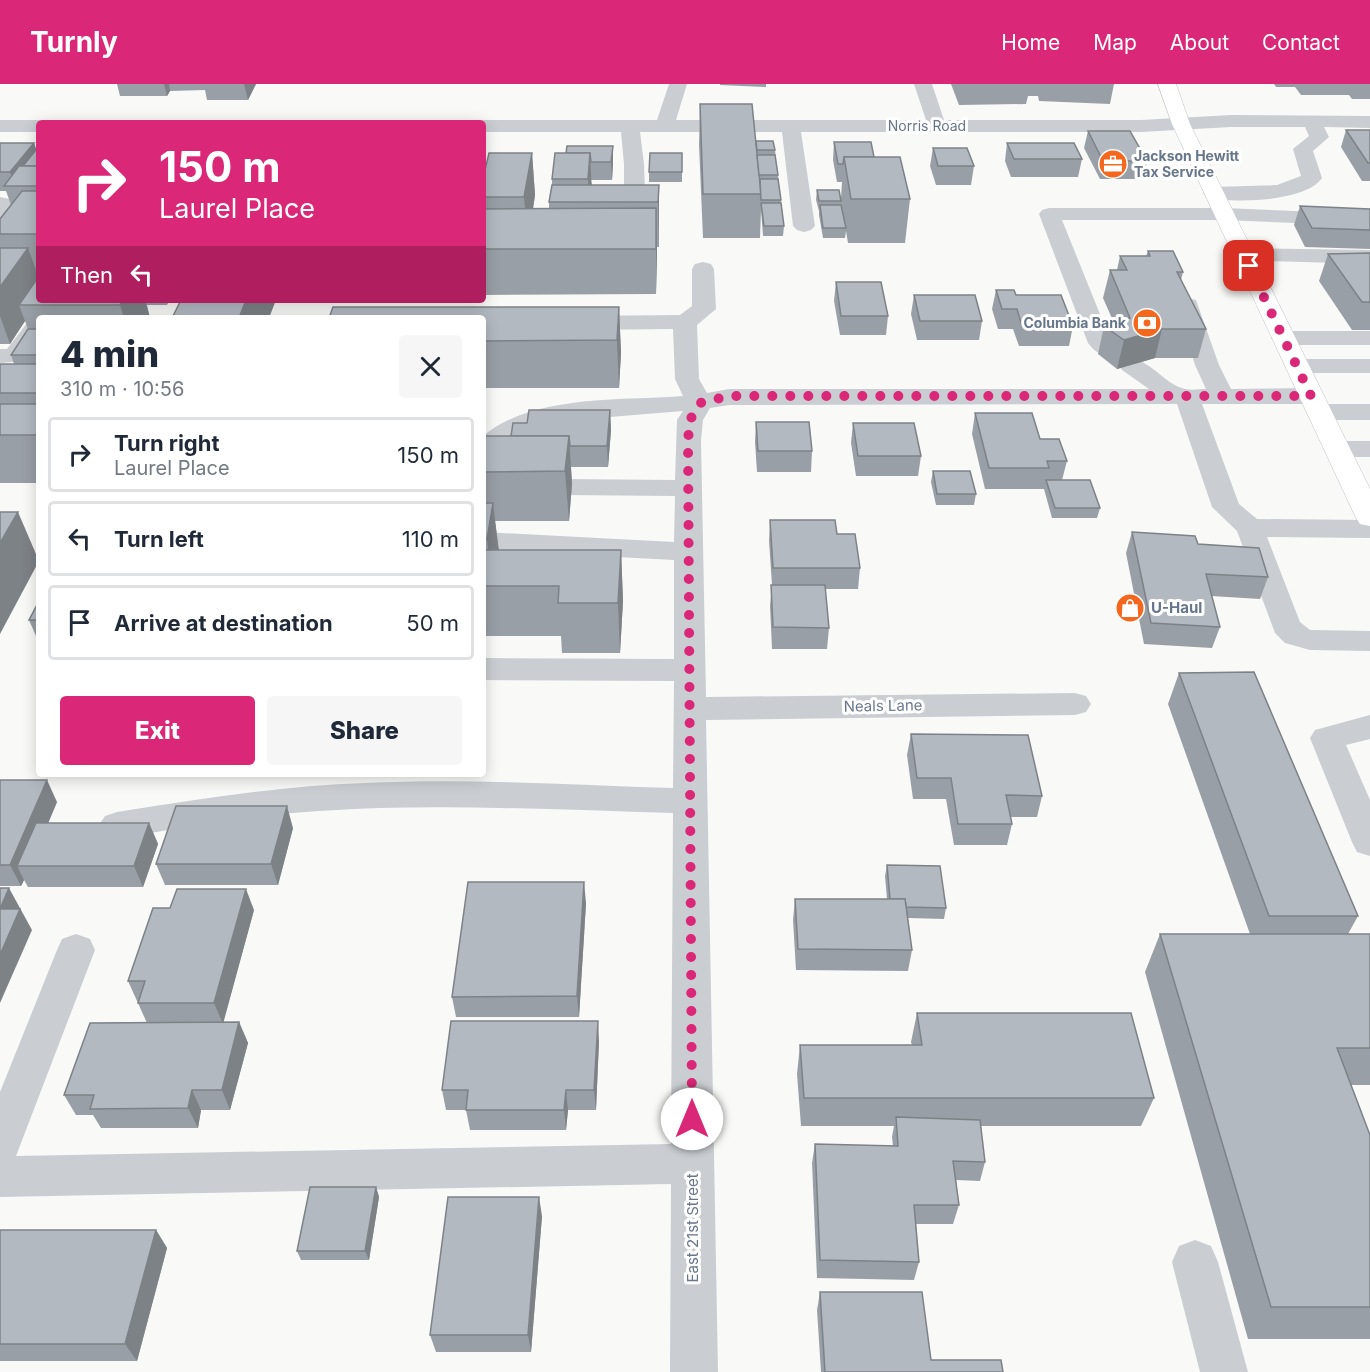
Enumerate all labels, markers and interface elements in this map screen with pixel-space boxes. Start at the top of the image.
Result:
text: Turnly [30,25,118,59]
text: Home [1001,30,1060,55]
text: Map [1093,30,1137,55]
text: About [1170,30,1229,55]
text: Contact [1262,30,1340,55]
street label: Norris Road [888,117,966,134]
text: 150 m [159,141,281,192]
icon: right [60,144,138,222]
place label: Jackson Hewitt Tax Service [1134,147,1239,180]
office icon: Jackson Hewitt Tax Service [1097,148,1129,180]
text: Laurel Place [159,192,315,225]
pin [1223,240,1274,291]
icon: arrive [1232,249,1265,282]
icon: left [125,258,158,291]
text: Then [60,262,113,288]
bank icon: Columbia Bank [1131,307,1163,339]
place label: Columbia Bank [1023,314,1127,331]
text: 4 min [60,332,159,376]
button: close [399,335,462,398]
text: 310 m · 10:56 [60,377,184,401]
text: Turn right [114,430,220,456]
icon: right [63,438,96,471]
text: 150 m [397,442,459,468]
text: Laurel Place [114,456,230,480]
icon: left [63,522,96,555]
text: Turn left [114,526,204,552]
text: 110 m [402,526,459,552]
shop icon: U-Haul [1114,592,1146,624]
place label: U-Haul [1151,598,1202,617]
icon: arrive [63,606,96,639]
text: Arrive at destination [114,610,333,636]
text: 50 m [406,610,459,636]
street label: Neals Lane [843,695,923,716]
button: Exit [60,696,255,765]
button: Share [267,696,462,765]
position arrow [660,1087,724,1151]
street label: East 21st Street [683,1173,702,1283]

